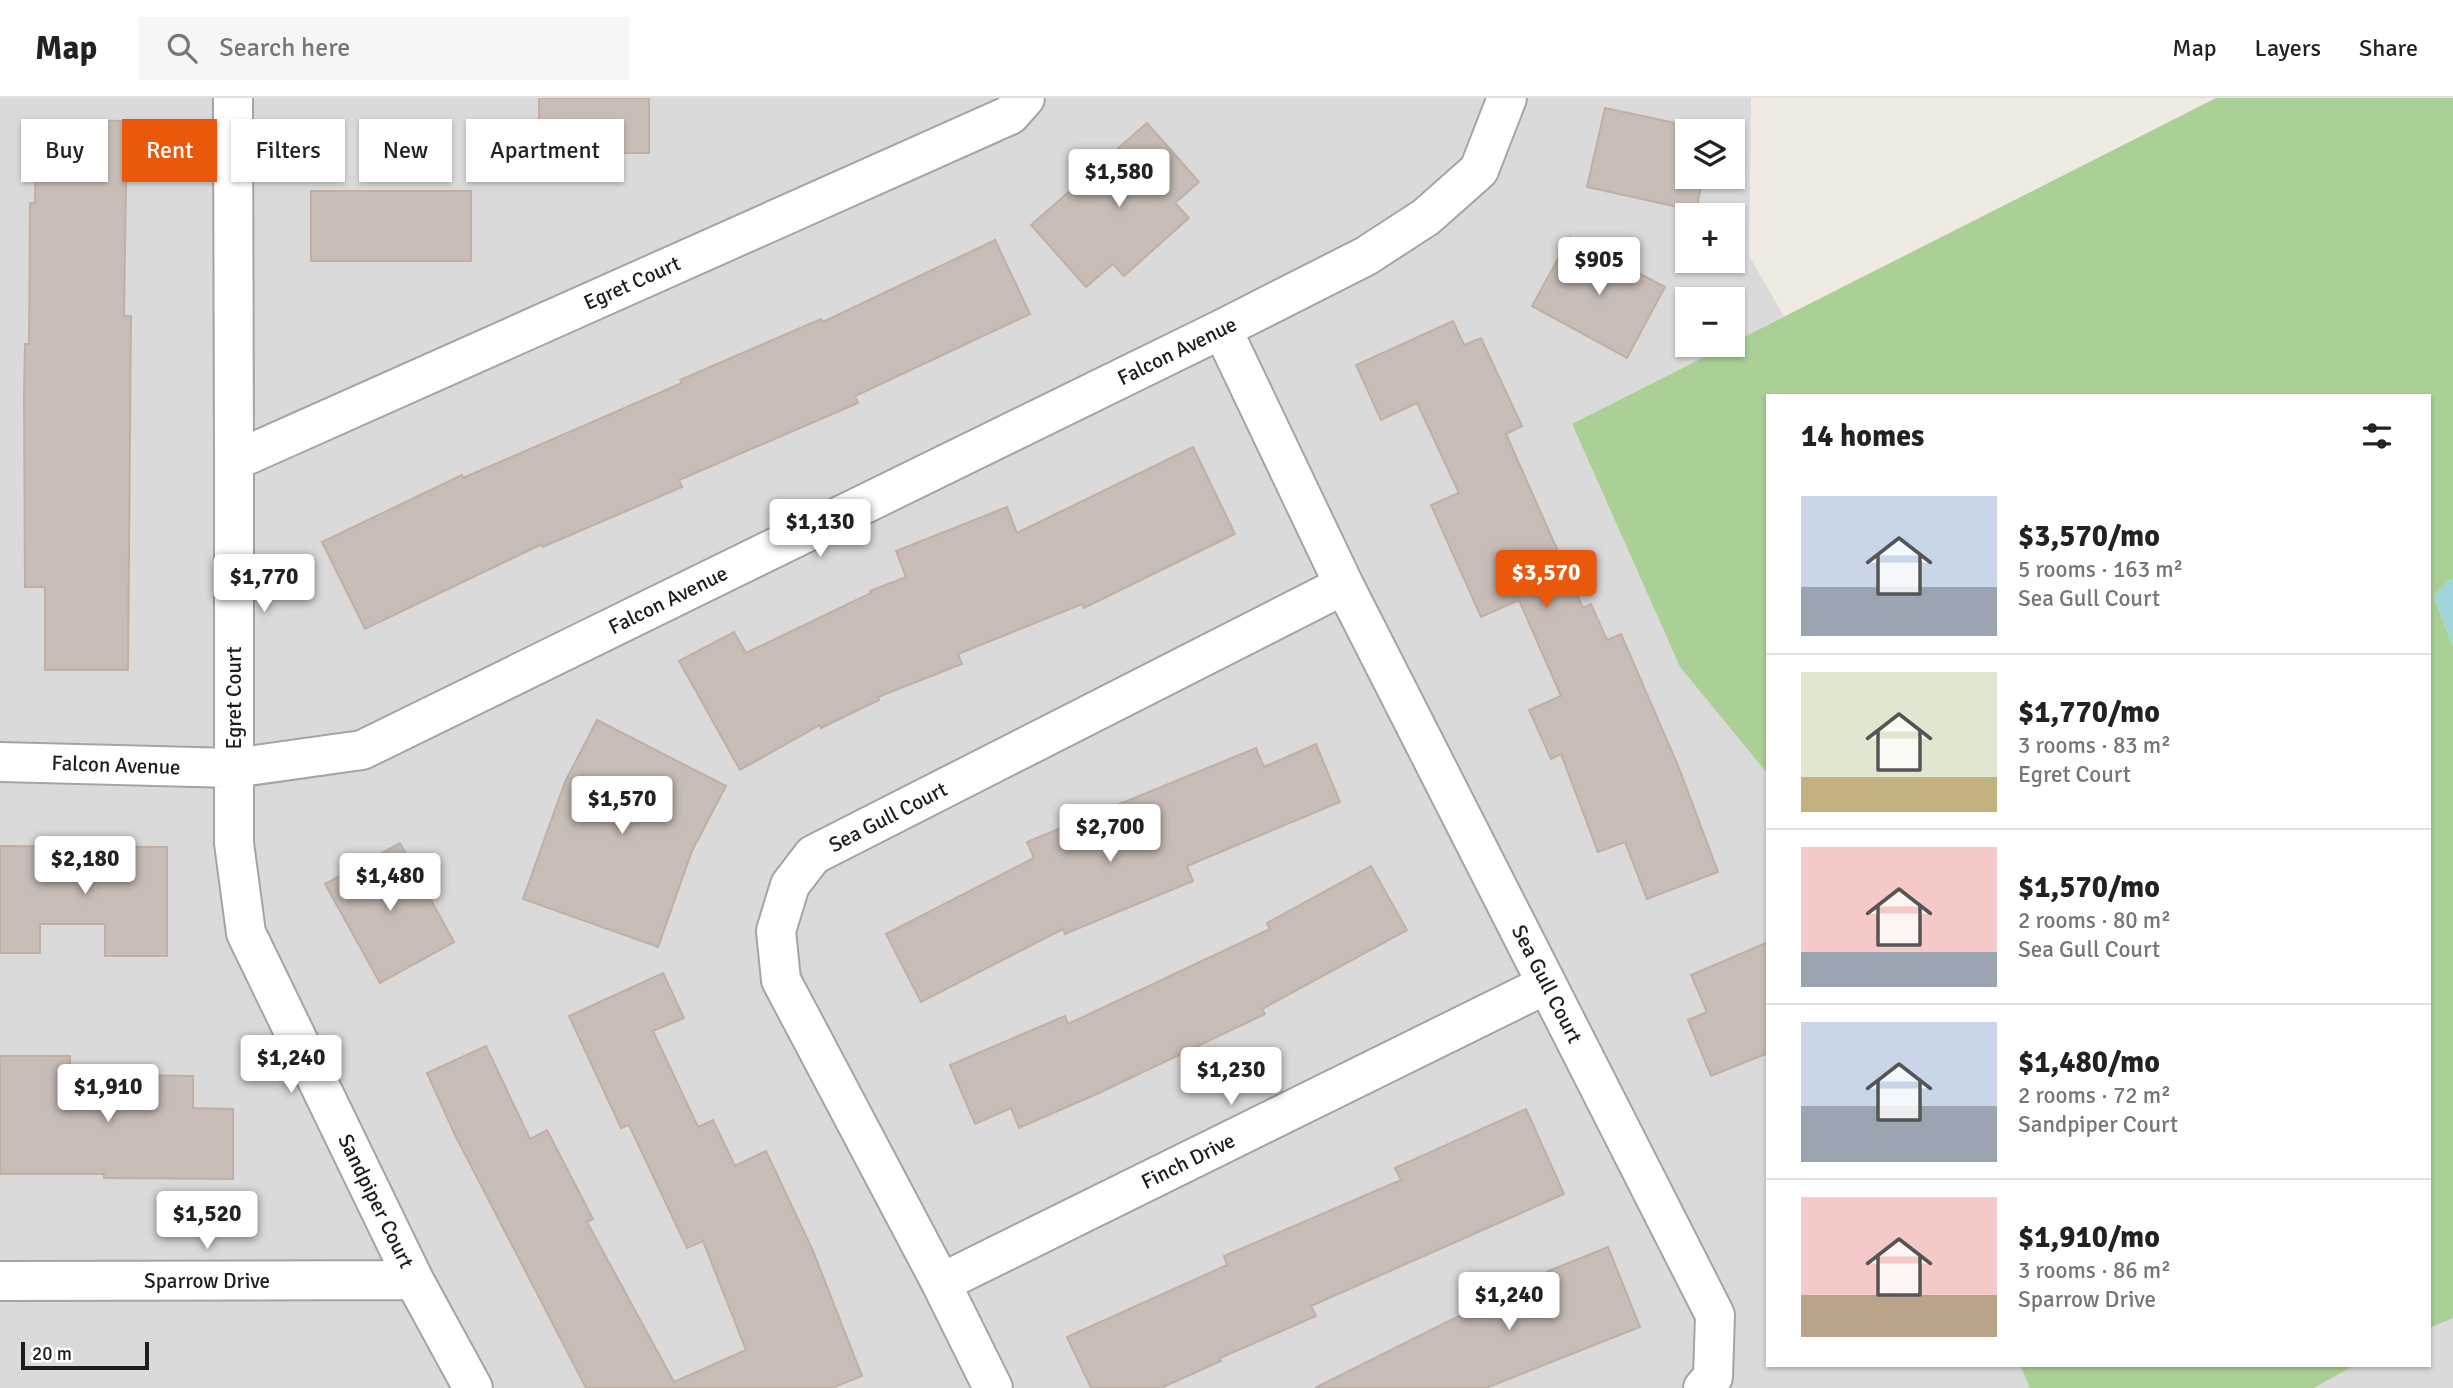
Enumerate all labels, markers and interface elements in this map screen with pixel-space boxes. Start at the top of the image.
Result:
search box [139,17,629,80]
text: Map [35,28,97,69]
icon: search [163,29,201,67]
text: Search here [219,32,350,64]
text: Map [2172,33,2217,63]
text: Layers [2255,33,2321,63]
text: Share [2359,33,2418,63]
chip: Buy [21,119,108,182]
chip: Rent [122,119,217,182]
chip: Filters [231,119,345,182]
chip: New [359,119,452,182]
chip: Apartment [466,119,624,182]
map controls [1675,119,1745,357]
button: layers [1675,119,1745,189]
pin: $1,580 [1062,150,1176,209]
text: $1,580 [1085,157,1153,186]
button: + [1675,203,1745,273]
pin: $905 [1558,238,1640,297]
text: $905 [1574,245,1624,274]
street label: Egret Court [580,250,684,316]
button: − [1675,287,1745,357]
street label: Falcon Avenue [1113,311,1241,391]
icon: filters [2358,417,2396,455]
text: 14 homes [1801,418,1924,455]
pin: $1,130 [763,500,877,559]
text: $1,130 [786,507,854,536]
text: $3,570/mo [2018,518,2160,555]
icon: home [1857,524,1941,608]
pin: $3,570 [1489,550,1603,610]
pin: $1,770 [207,554,321,614]
text: 5 rooms · 163 m² [2018,555,2183,584]
text: $3,570 [1512,558,1580,587]
street label: Falcon Avenue [604,560,732,640]
text: $1,770 [230,562,298,591]
text: Sea Gull Court [2018,584,2160,613]
street label: Egret Court [221,647,247,750]
text: $1,770/mo [2018,694,2160,731]
icon: home [1857,700,1941,784]
text: 3 rooms · 83 m² [2018,731,2171,760]
street label: Falcon Avenue [51,750,181,780]
text: Egret Court [2018,760,2131,789]
pin: $1,570 [565,776,679,836]
street label: Sea Gull Court [824,776,952,858]
text: $1,570 [588,784,656,813]
pin: $2,700 [1053,804,1167,864]
text: $2,700 [1076,812,1144,841]
pin: $2,180 [28,836,142,896]
text: $2,180 [51,844,119,873]
pin: $1,480 [333,854,447,913]
text: $1,480 [356,861,424,890]
text: $1,570/mo [2018,869,2160,906]
icon: home [1857,875,1941,959]
text: 2 rooms · 80 m² [2018,906,2171,935]
street label: Sea Gull Court [1506,920,1588,1048]
text: Sea Gull Court [2018,935,2160,964]
pin: $1,240 [234,1035,348,1095]
text: $1,240 [257,1043,325,1072]
text: $1,480/mo [2018,1044,2160,1081]
pin: $1,230 [1174,1048,1288,1107]
icon: home [1857,1050,1941,1134]
text: $1,230 [1197,1055,1265,1084]
pin: $1,910 [51,1065,165,1124]
text: $1,910 [74,1072,142,1101]
text: 2 rooms · 72 m² [2018,1081,2171,1110]
text: Sandpiper Court [2018,1110,2178,1139]
street label: Finch Drive [1137,1127,1239,1195]
street label: Sandpiper Court [332,1130,420,1272]
pin: $1,520 [150,1192,264,1251]
text: $1,520 [173,1199,241,1228]
text: $1,910/mo [2018,1219,2160,1256]
icon: home [1857,1225,1941,1309]
text: 3 rooms · 86 m² [2018,1256,2171,1285]
street label: Sparrow Drive [144,1268,270,1294]
pin: $1,240 [1452,1272,1566,1332]
text: $1,240 [1475,1280,1543,1309]
text: Sparrow Drive [2018,1285,2156,1314]
scale bar [21,1339,149,1371]
text: 20 m [32,1342,72,1366]

